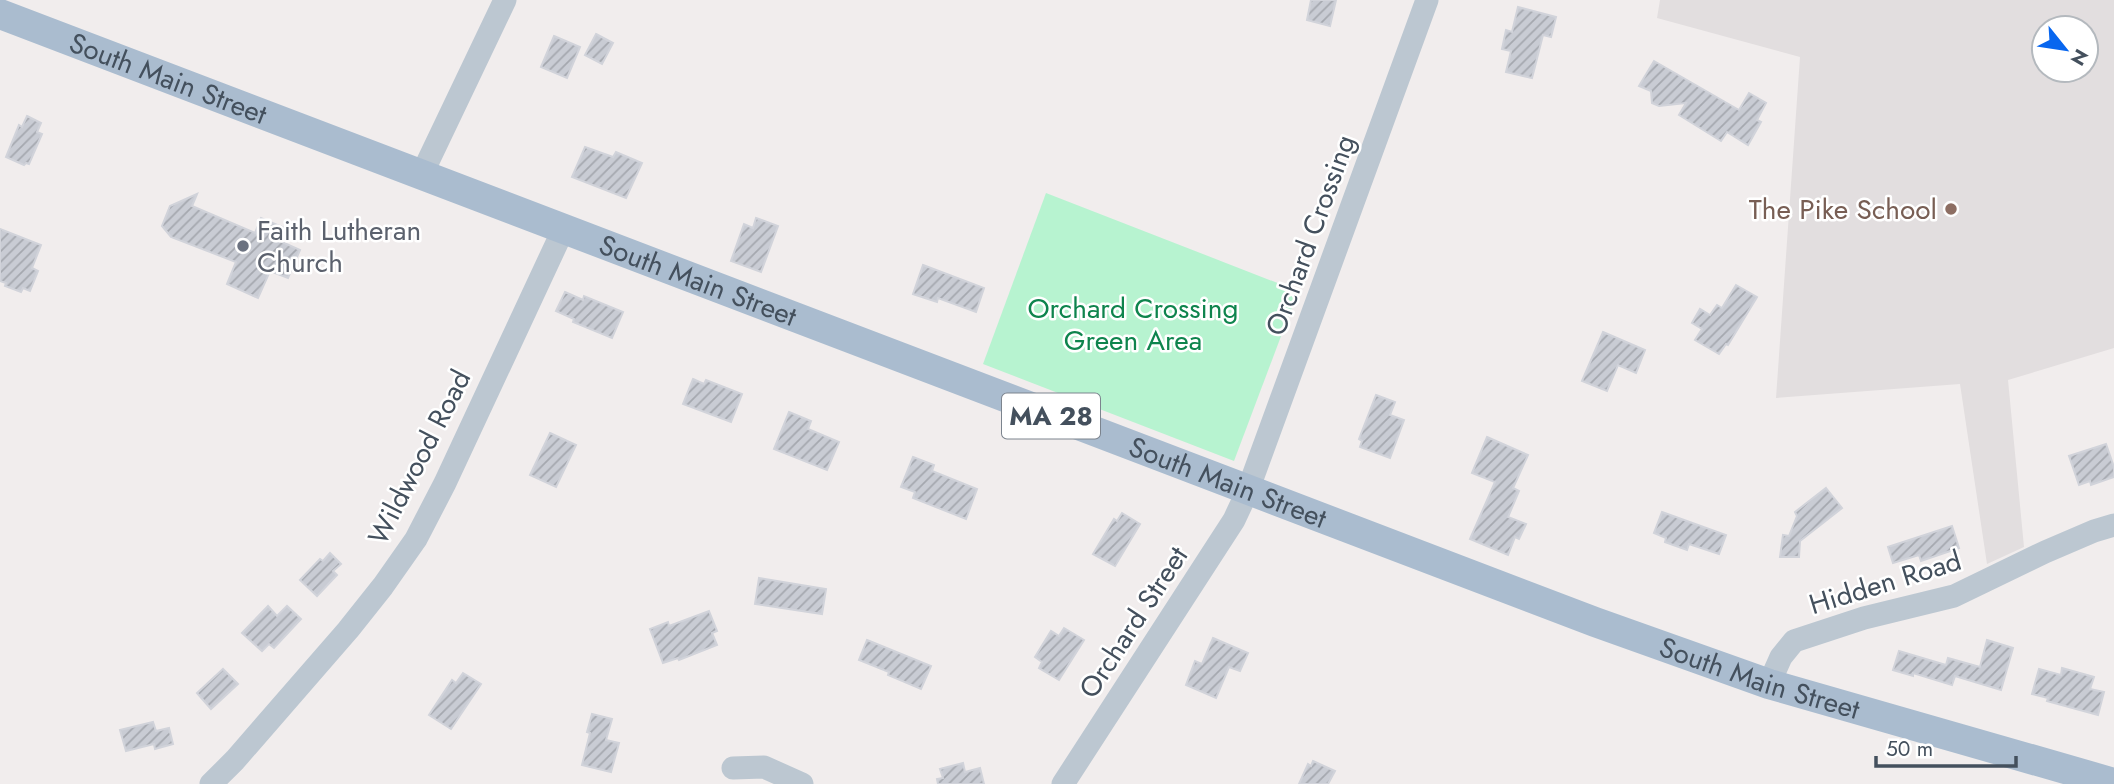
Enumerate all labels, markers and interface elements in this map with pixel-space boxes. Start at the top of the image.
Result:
north arrow [2030,14,2100,84]
street label: South Main Street [63,22,273,135]
text: N [2064,44,2095,71]
street label: Orchard Crossing [1255,129,1366,341]
place label: The Pike School [1749,189,1937,230]
marker: The Pike School [1943,201,1959,217]
place label: Faith Lutheran Church [257,210,421,283]
street label: South Main Street [593,224,803,337]
marker: Faith Lutheran Church [235,238,251,254]
park label: Orchard Crossing Green Area [1028,288,1238,361]
street label: Wildwood Road [358,363,481,552]
road number: MA 28 [1002,394,1100,438]
street label: South Main Street [1123,426,1333,539]
street label: Orchard Street [1069,538,1198,706]
street label: Hidden Road [1804,540,1966,625]
street label: South Main Street [1654,627,1865,730]
scale bar [1876,724,2016,768]
text: 50 m [1886,734,1933,764]

